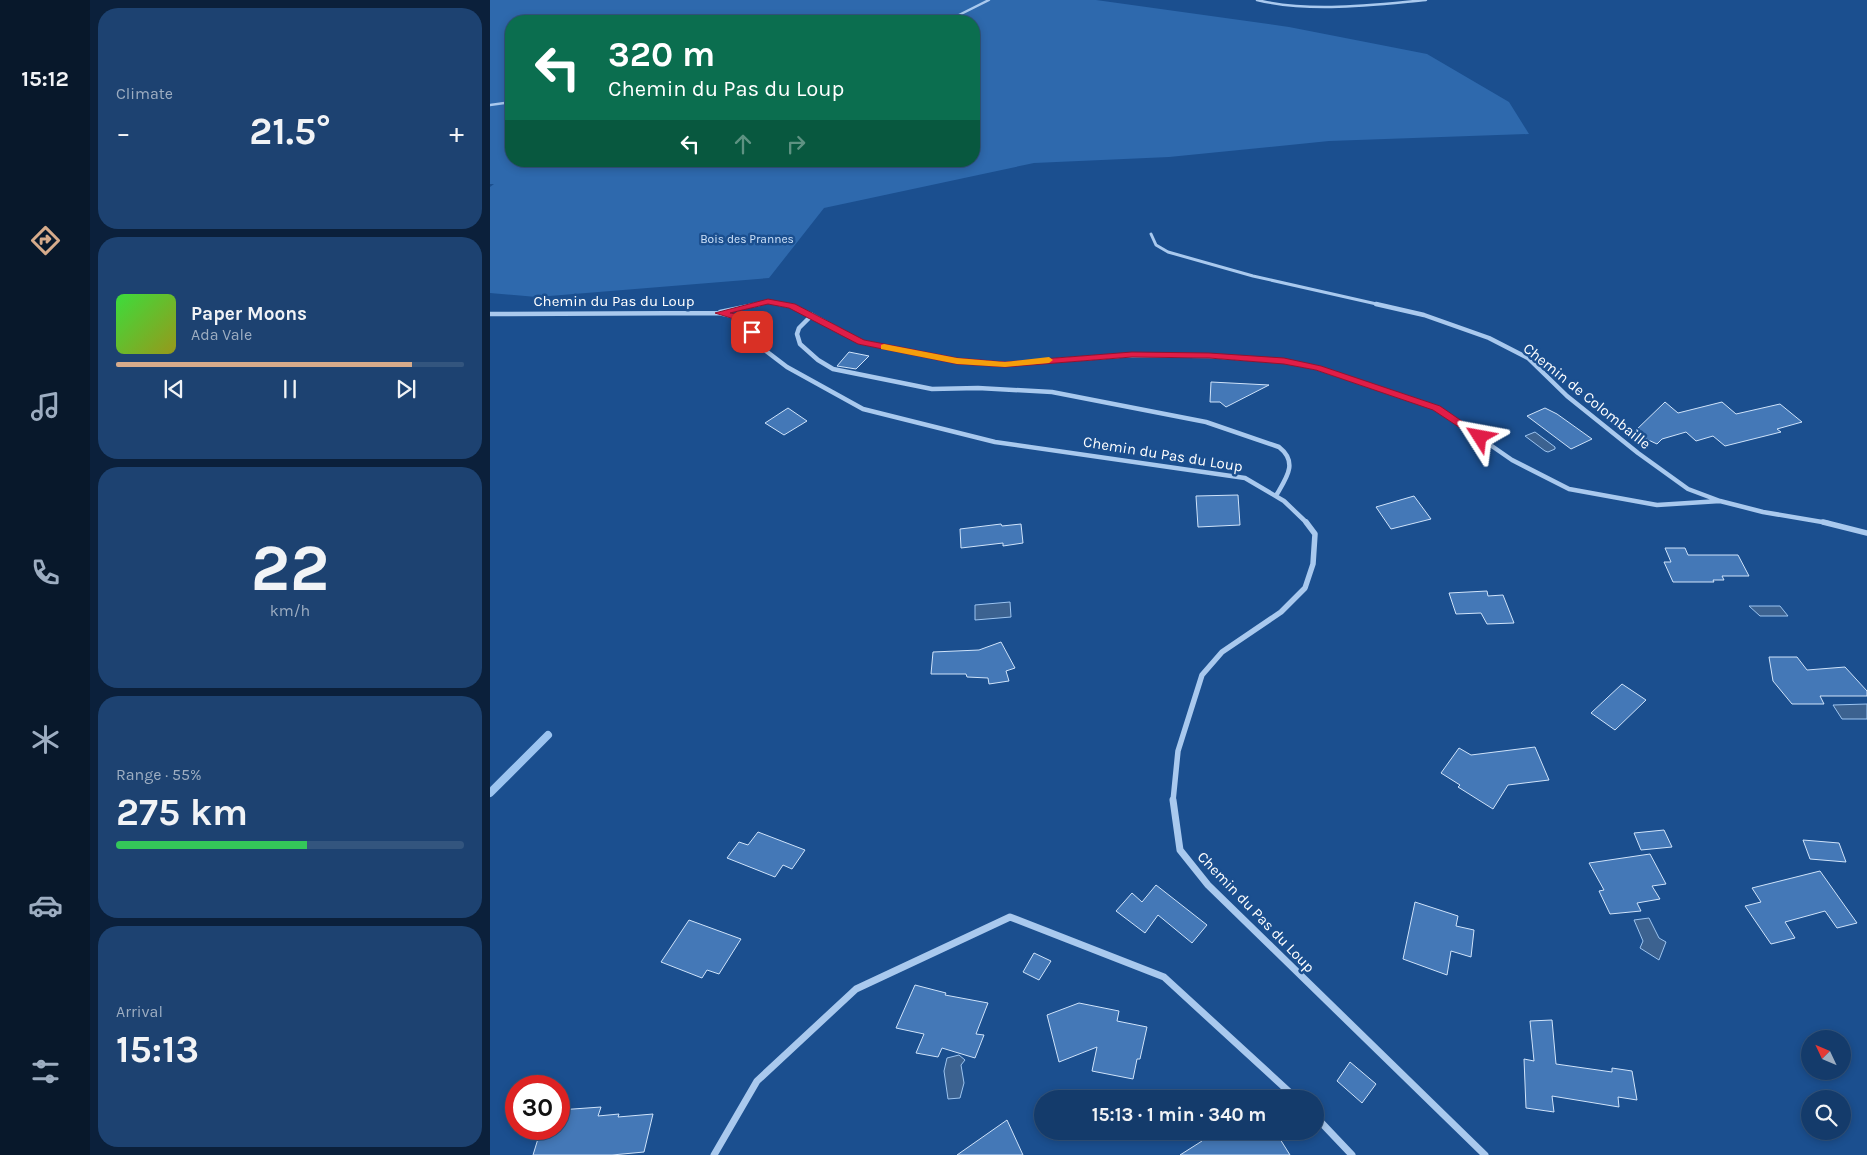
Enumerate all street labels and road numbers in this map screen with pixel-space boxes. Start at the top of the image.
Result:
street label: Chemin du Pas du Loup [533,292,695,310]
street label: Chemin de Colombaille [1520,339,1654,453]
street label: Chemin du Pas du Loup [1082,433,1244,475]
street label: Chemin du Pas du Loup [1194,848,1318,976]

